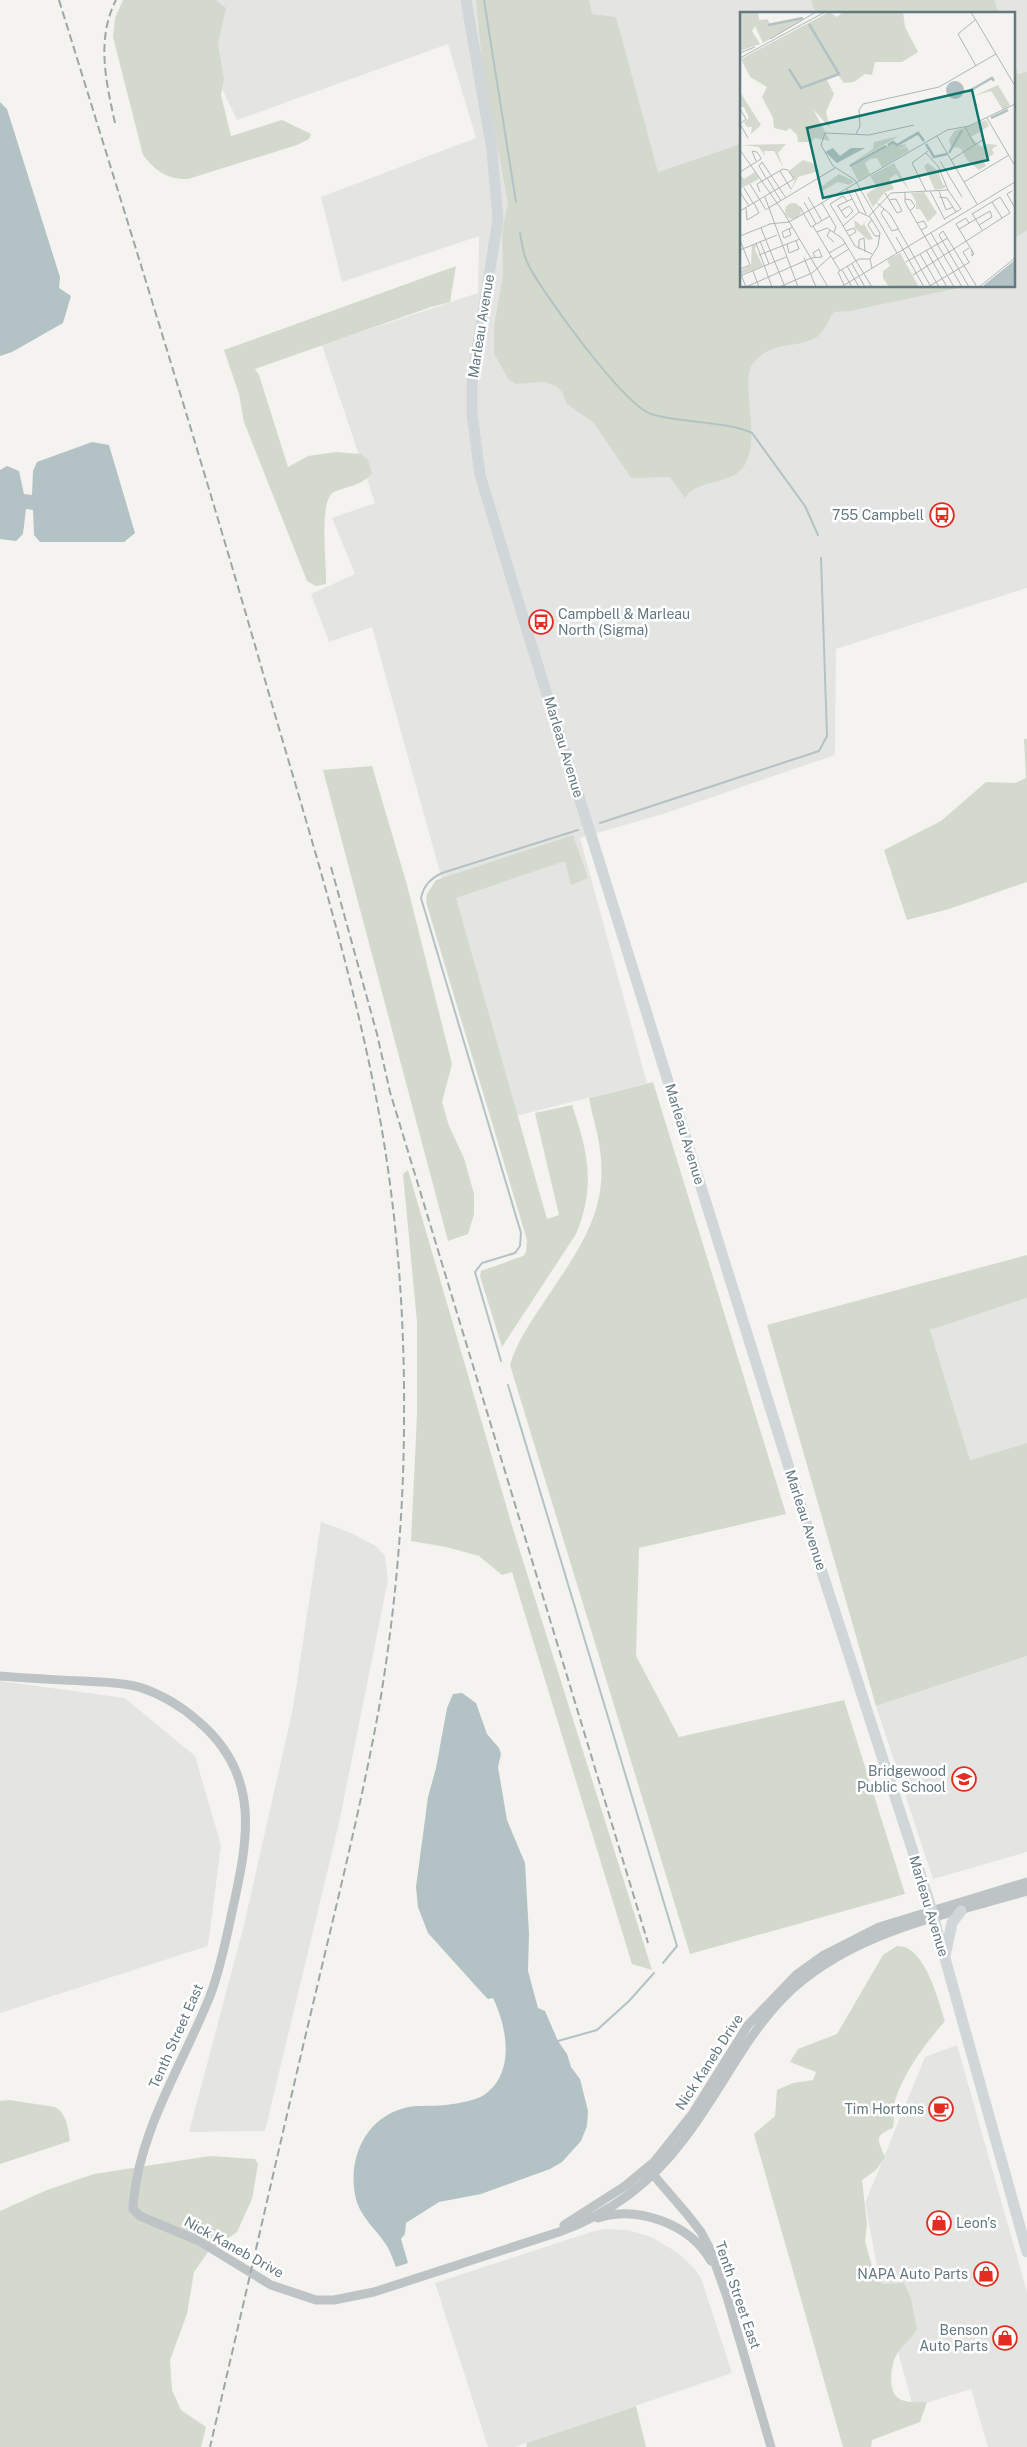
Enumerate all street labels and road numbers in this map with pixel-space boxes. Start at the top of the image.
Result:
street label: Marleau Avenue [465,273,497,379]
street label: Marleau Avenue [541,695,587,799]
street label: Marleau Avenue [662,1082,708,1186]
street label: Marleau Avenue [782,1468,830,1572]
street label: Marleau Avenue [906,1854,952,1958]
street label: Tenth Street East [146,1981,206,2091]
street label: Nick Kaneb Drive [672,2011,746,2113]
street label: Nick Kaneb Drive [182,2213,287,2281]
street label: Tenth Street East [712,2239,764,2351]

